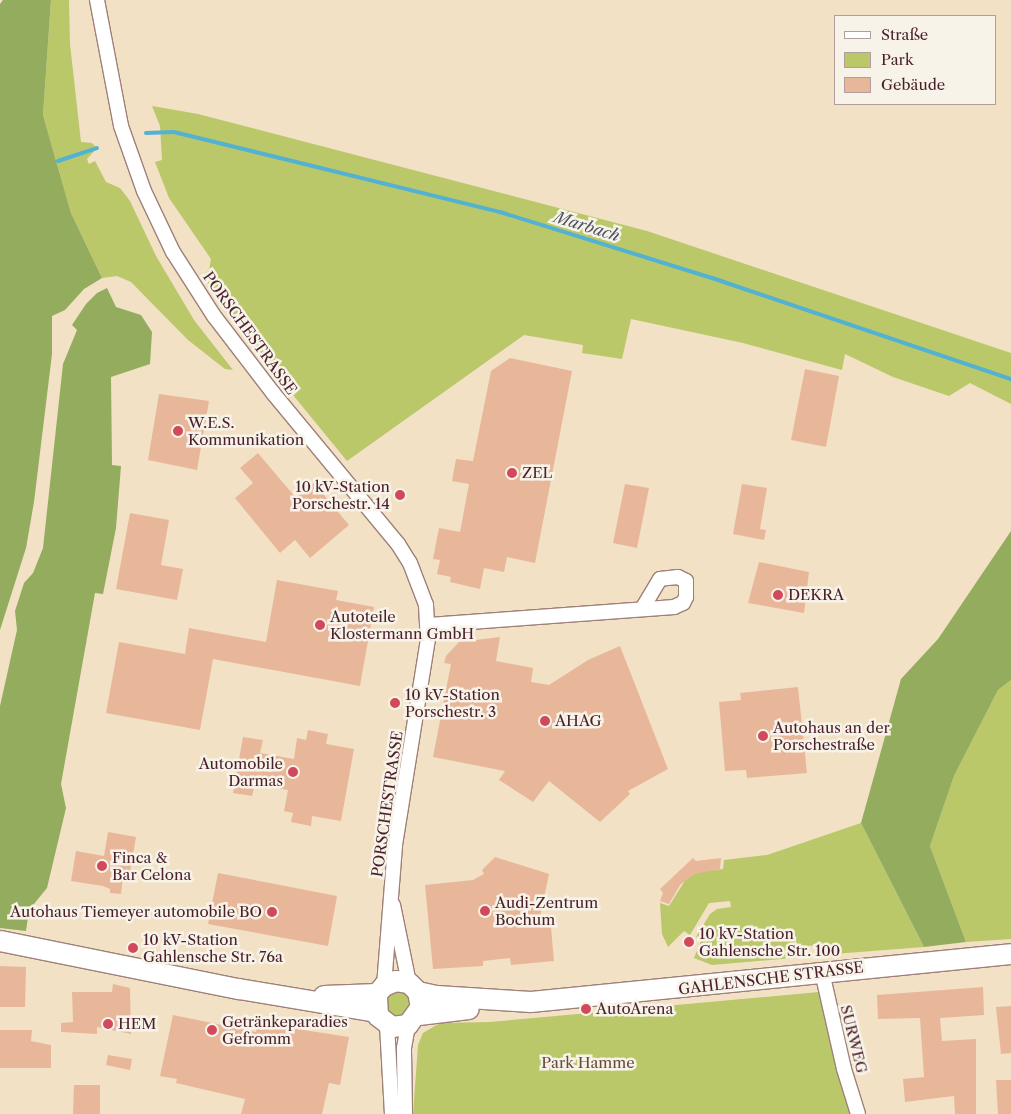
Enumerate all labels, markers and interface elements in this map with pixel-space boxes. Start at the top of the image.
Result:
legend [834,15,996,105]
text: Straße [881,25,928,44]
text: Park [881,50,914,69]
text: Gebäude [881,75,945,94]
water label: Marbach [552,207,622,245]
street label: PORSCHESTRASSE [199,268,301,398]
place label: W.E.S. Kommunikation [188,413,304,448]
marker: W.E.S. Kommunikation [172,425,184,437]
place label: ZEL [522,464,552,482]
marker: ZEL [506,467,518,479]
place label: 10 kV-Station Porschestr. 14 [292,477,390,512]
marker: 10 kV-Station Porschestr. 14 [394,489,406,501]
place label: DEKRA [788,586,844,604]
marker: DEKRA [772,589,784,601]
place label: Autoteile Klostermann GmbH [330,607,474,642]
marker: Autoteile Klostermann GmbH [314,619,326,631]
place label: 10 kV-Station Porschestr. 3 [405,685,500,720]
marker: 10 kV-Station Porschestr. 3 [389,697,401,709]
place label: AHAG [555,712,602,730]
marker: AHAG [539,715,551,727]
place label: Autohaus an der Porschestraße [773,718,890,753]
street label: PORSCHESTRASSE [368,730,406,878]
marker: Autohaus an der Porschestraße [757,730,769,742]
place label: Automobile Darmas [199,754,283,789]
marker: Automobile Darmas [287,766,299,778]
place label: Finca & Bar Celona [112,848,192,883]
marker: Finca & Bar Celona [96,860,108,872]
place label: Audi-Zentrum Bochum [495,893,598,928]
place label: Autohaus Tiemeyer automobile BO [9,903,262,921]
marker: Audi-Zentrum Bochum [479,905,491,917]
marker: Autohaus Tiemeyer automobile BO [266,906,278,918]
place label: 10 kV-Station Gahlensche Str. 100 [699,924,840,959]
place label: 10 kV-Station Gahlensche Str. 76a [143,930,283,965]
marker: 10 kV-Station Gahlensche Str. 100 [683,936,695,948]
marker: 10 kV-Station Gahlensche Str. 76a [127,942,139,954]
street label: GAHLENSCHE STRASSE [677,958,865,998]
place label: AutoArena [596,1000,673,1018]
marker: AutoArena [580,1003,592,1015]
street label: SURWEG [837,1003,871,1075]
place label: Getränkeparadies Gefromm [222,1012,348,1047]
place label: HEM [118,1015,156,1033]
marker: HEM [102,1018,114,1030]
marker: Getränkeparadies Gefromm [206,1024,218,1036]
park label: Park Hamme [541,1054,635,1072]

